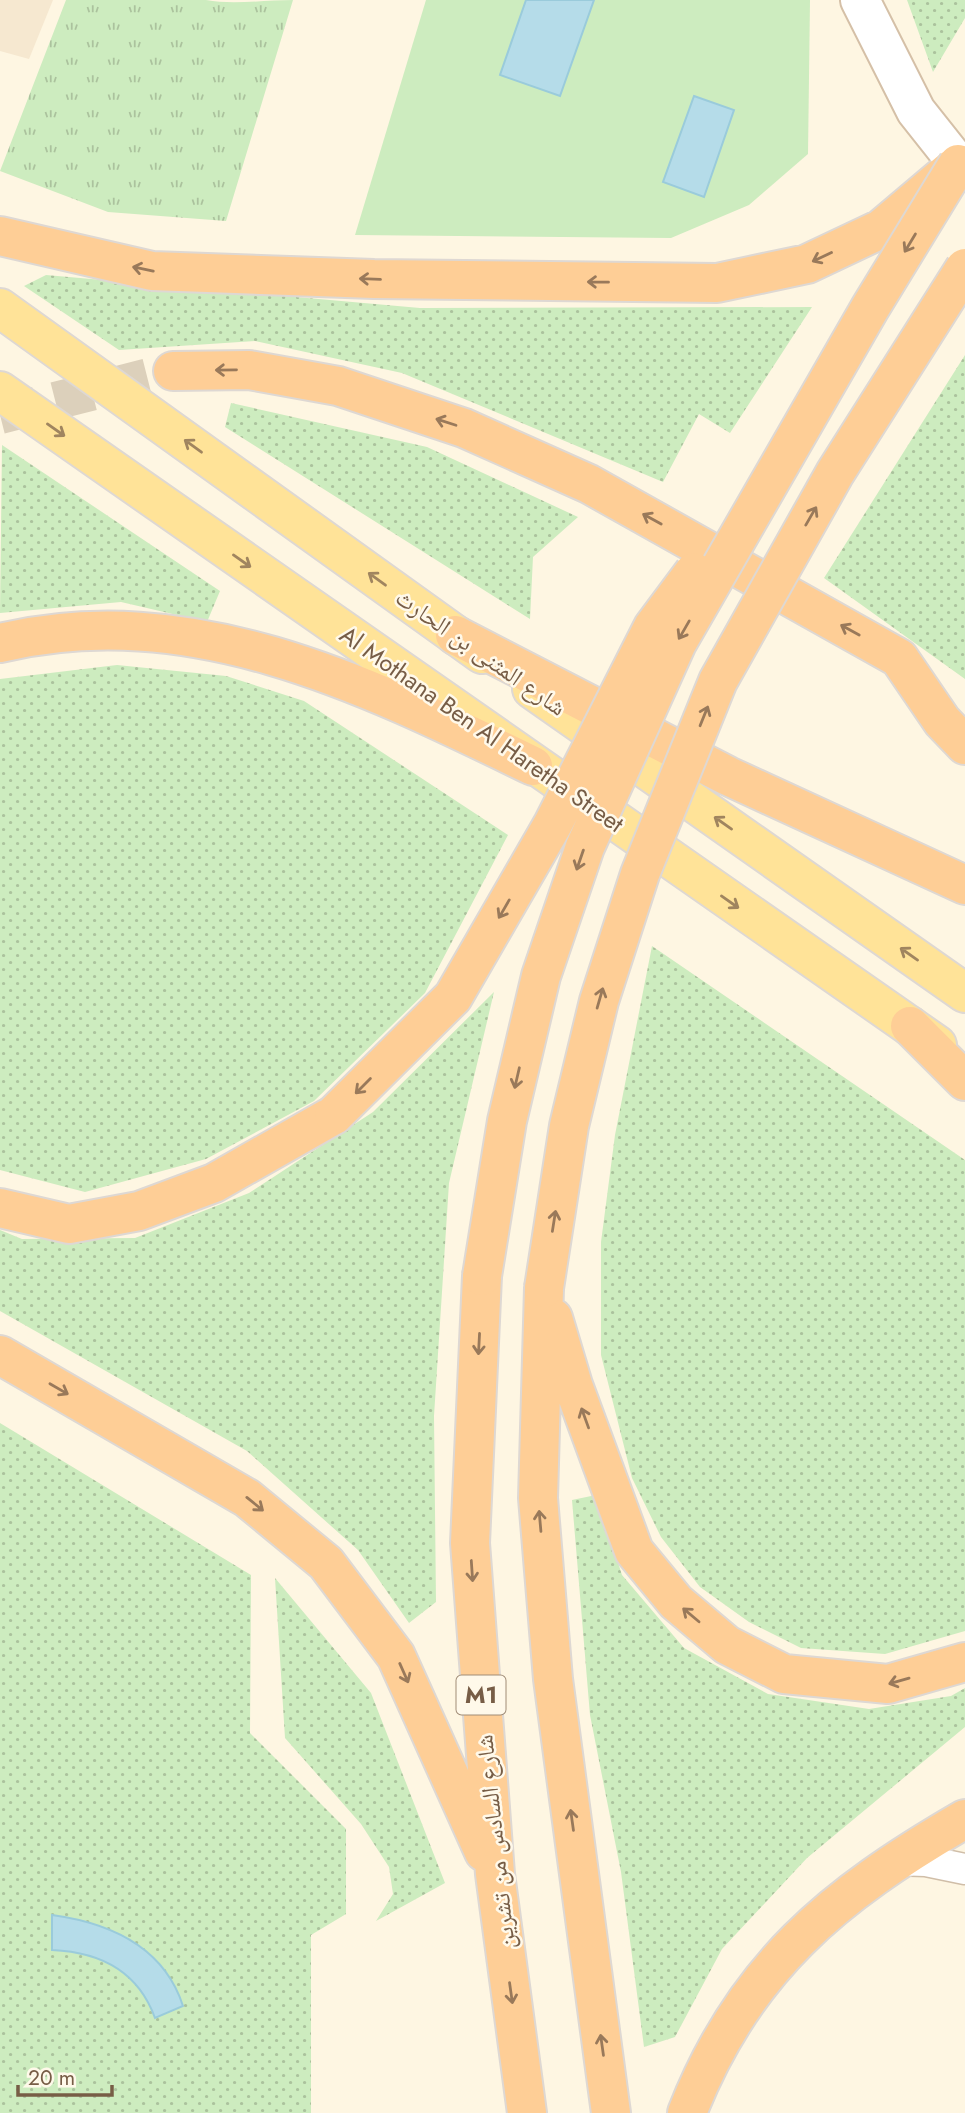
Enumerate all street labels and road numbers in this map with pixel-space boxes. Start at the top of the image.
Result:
street label: شارع المثنى بن الحارث [388,580,574,724]
street label: Al Mothana Ben Al Haretha Street [333,617,631,841]
road number: M1 [456,1676,505,1714]
street label: شارع السادس من تشرين [466,1733,524,1951]

